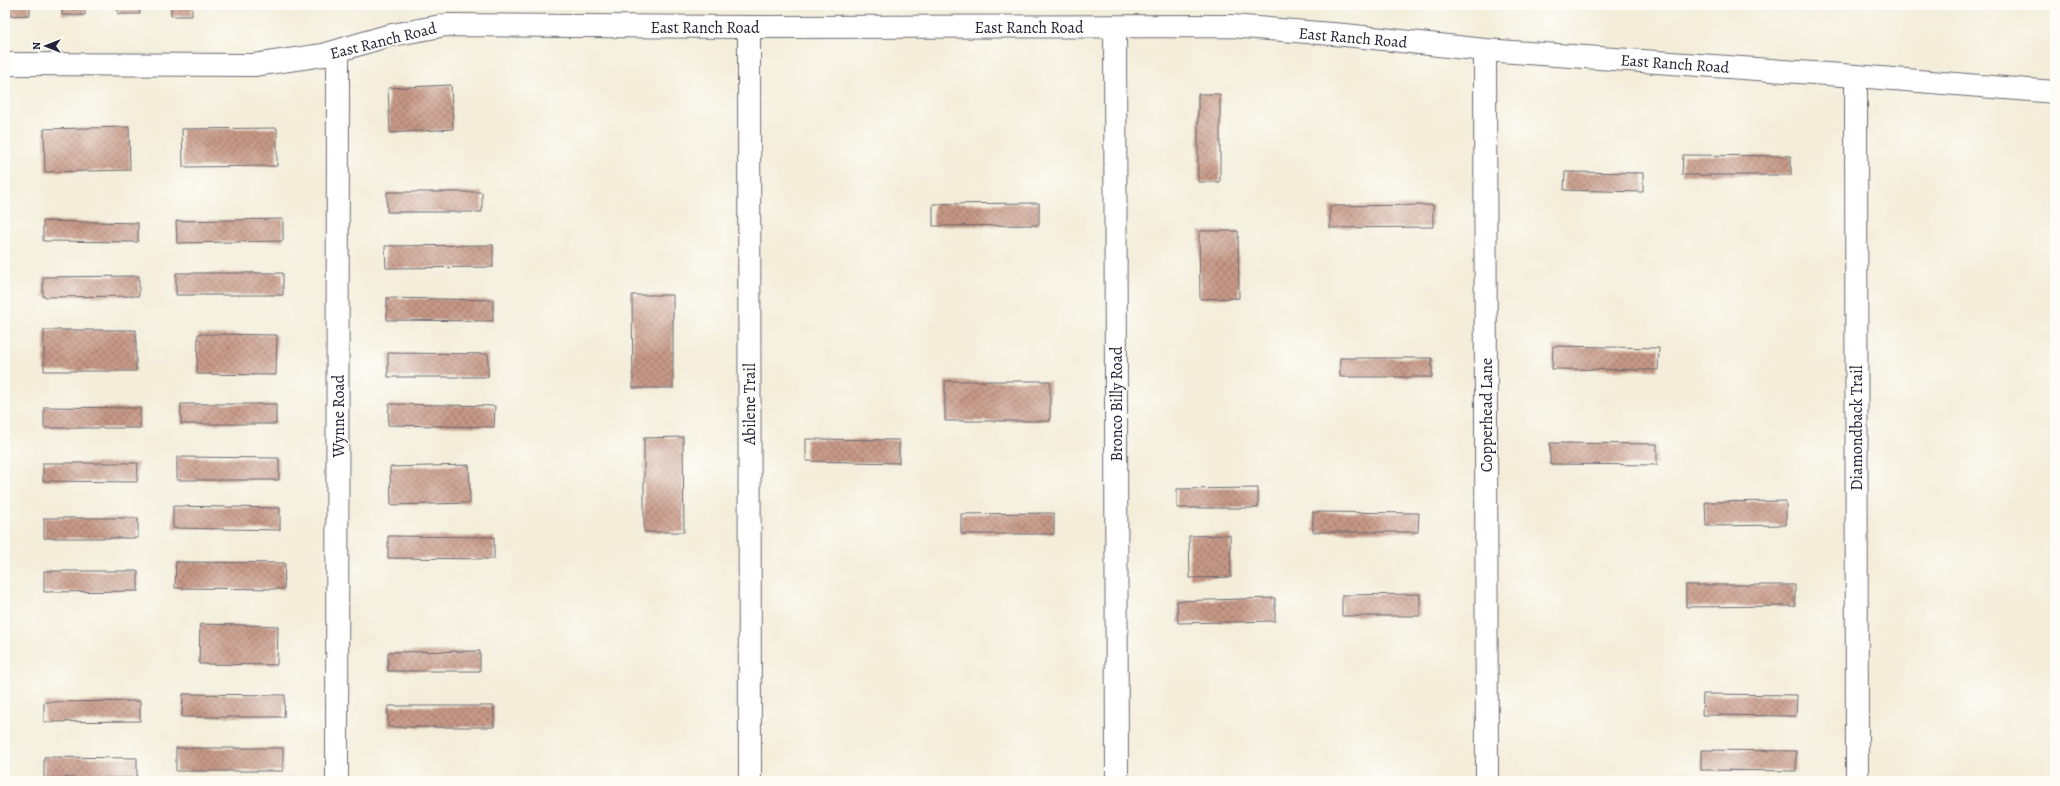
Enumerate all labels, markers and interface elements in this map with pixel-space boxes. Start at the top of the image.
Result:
street label: East Ranch Road [328,17,439,65]
street label: East Ranch Road [651,17,760,39]
street label: East Ranch Road [975,17,1084,39]
street label: East Ranch Road [1298,22,1409,54]
north arrow [26,26,66,66]
text: N [29,42,44,50]
street label: East Ranch Road [1620,49,1730,79]
street label: Bronco Billy Road [1106,346,1128,462]
street label: Copperhead Lane [1476,358,1498,472]
street label: Abilene Trail [739,363,761,446]
street label: Diamondback Trail [1846,365,1868,491]
street label: Wynne Road [328,374,350,458]

